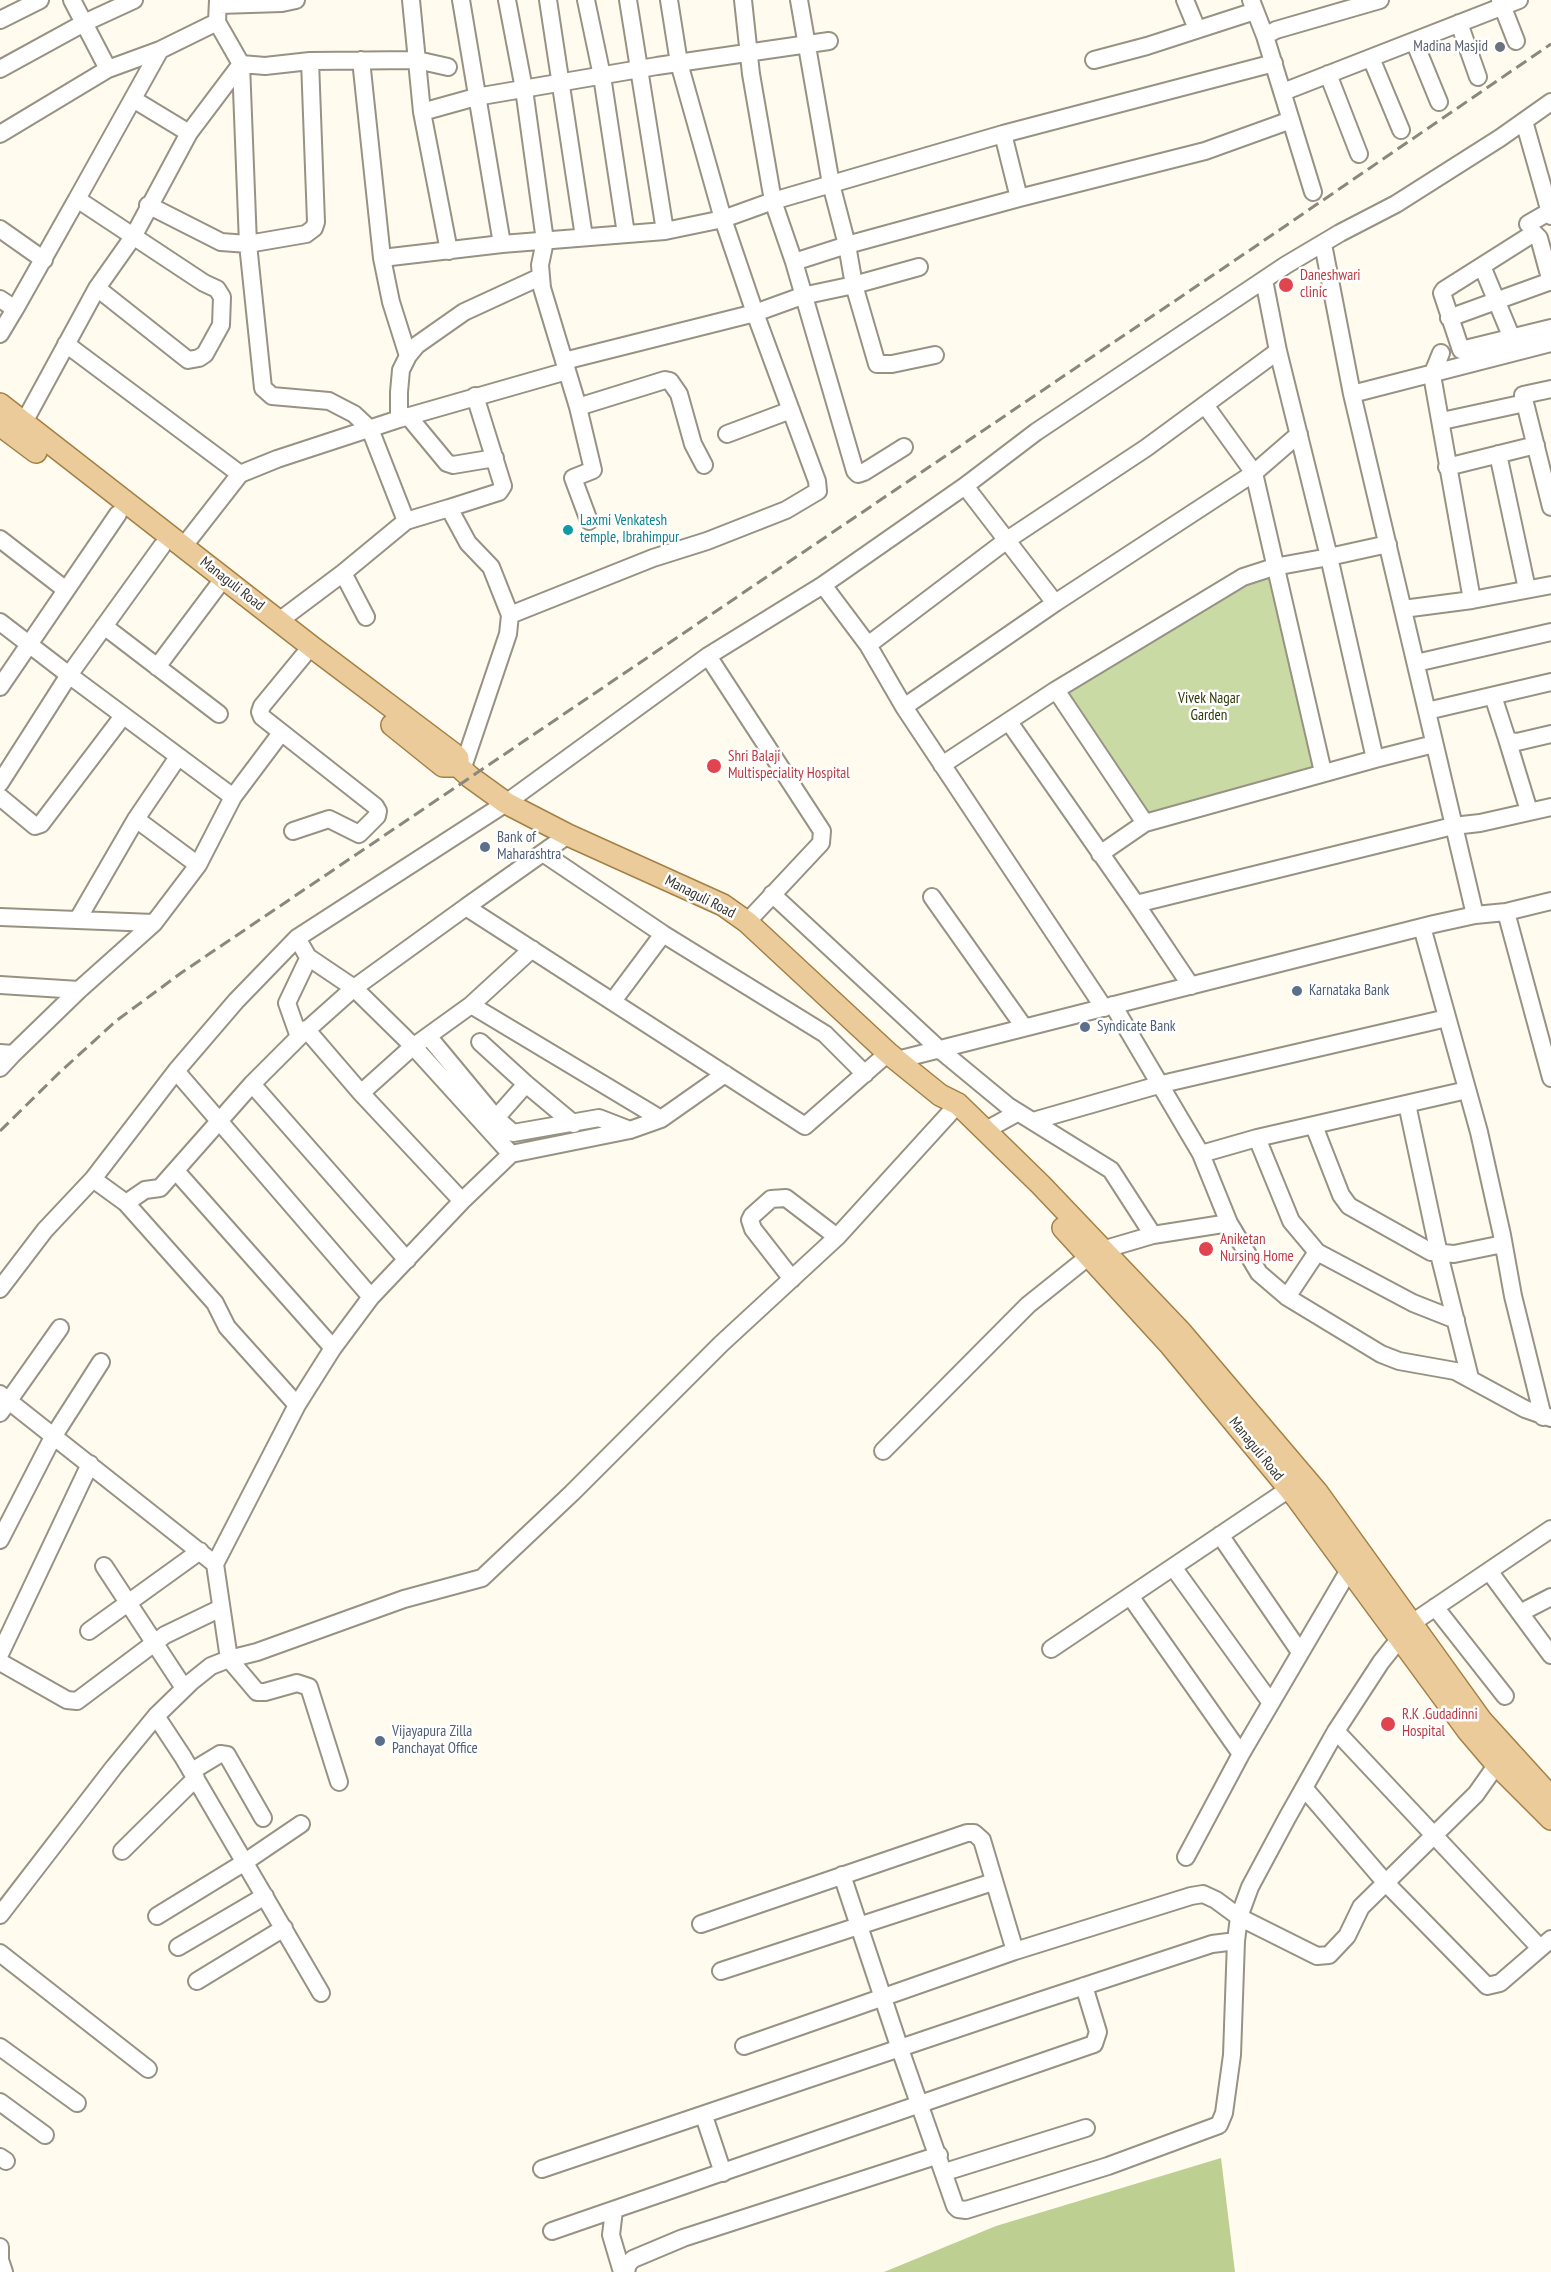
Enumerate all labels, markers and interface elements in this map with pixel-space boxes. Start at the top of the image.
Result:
place label: Madina Masjid [1413,38,1488,56]
marker: Madina Masjid [1493,40,1507,54]
place label: Daneshwari clinic [1300,267,1361,302]
marker: Daneshwari clinic [1277,276,1295,294]
place label: Laxmi Venkatesh temple, Ibrahimpur [580,512,679,547]
marker: Laxmi Venkatesh temple, Ibrahimpur [561,523,575,537]
street label: Managuli Road [196,553,268,615]
park label: Vivek Nagar Garden [1178,690,1240,725]
place label: Shri Balaji Multispeciality Hospital [728,748,850,783]
marker: Shri Balaji Multispeciality Hospital [705,757,723,775]
place label: Bank of Maharashtra [497,829,561,864]
marker: Bank of Maharashtra [478,840,492,854]
street label: Managuli Road [662,872,738,922]
place label: Karnataka Bank [1309,982,1389,1000]
marker: Karnataka Bank [1290,984,1304,998]
place label: Syndicate Bank [1097,1018,1176,1036]
marker: Syndicate Bank [1078,1020,1092,1034]
place label: Aniketan Nursing Home [1220,1231,1294,1266]
marker: Aniketan Nursing Home [1197,1240,1215,1258]
street label: Managuli Road [1225,1414,1287,1484]
place label: R.K .Gudadinni Hospital [1402,1706,1478,1741]
marker: R.K .Gudadinni Hospital [1379,1715,1397,1733]
place label: Vijayapura Zilla Panchayat Office [392,1723,478,1758]
marker: Vijayapura Zilla Panchayat Office [373,1734,387,1748]

